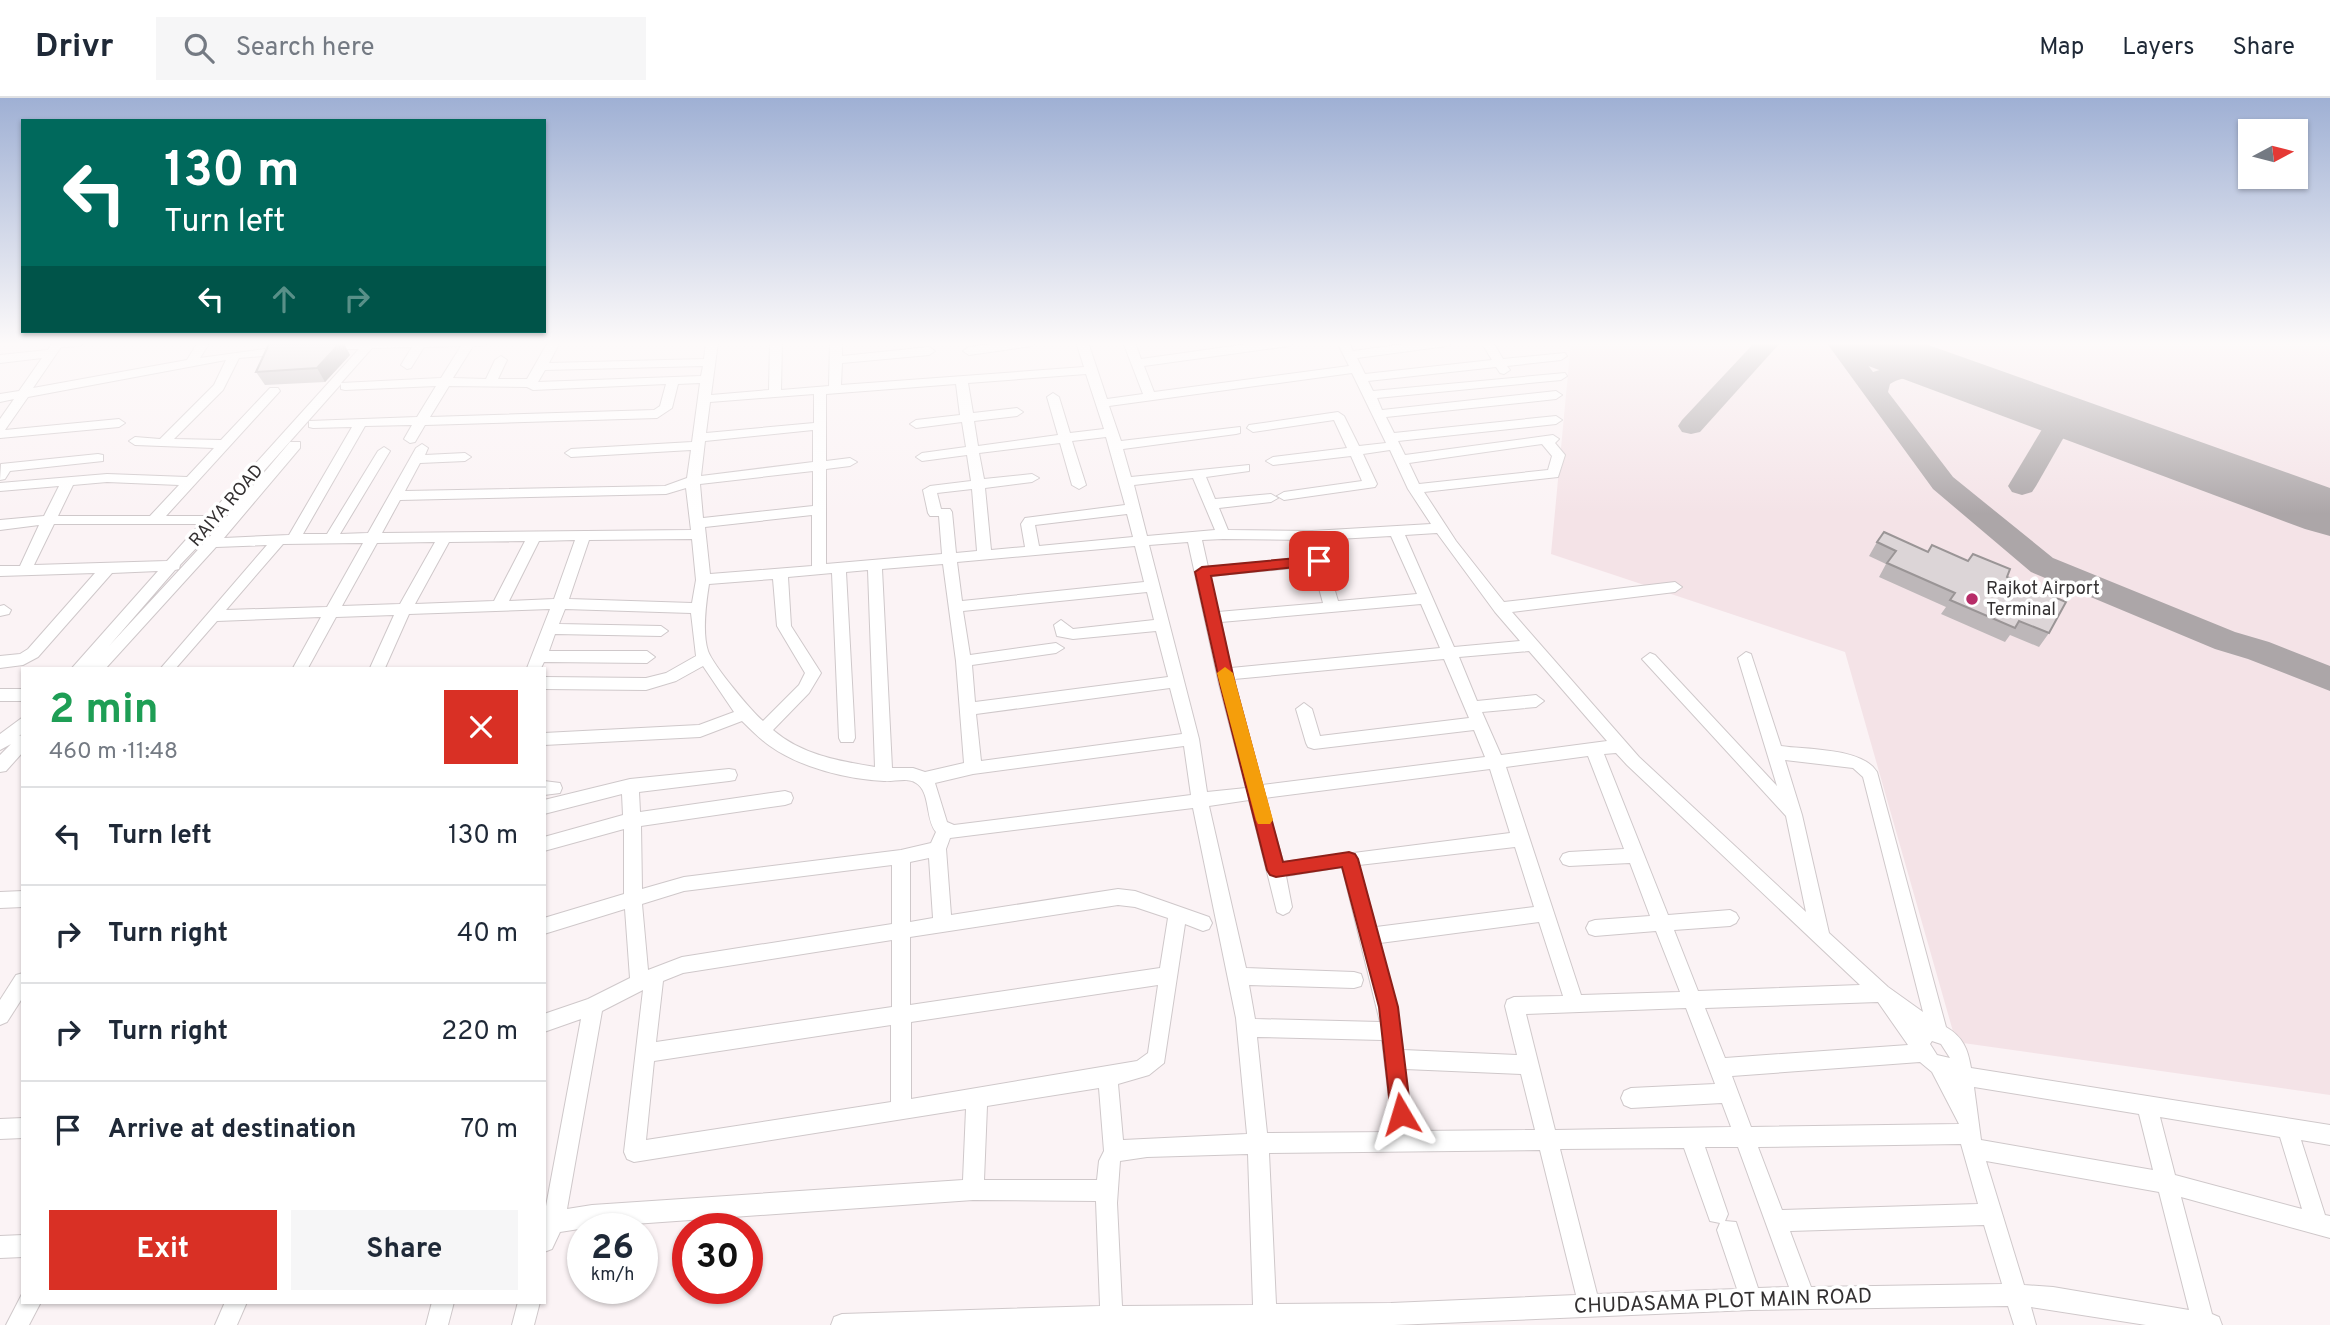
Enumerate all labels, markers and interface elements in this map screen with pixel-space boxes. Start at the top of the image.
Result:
search box [156,17,646,80]
text: Drivr [35,27,114,69]
icon: search [180,29,218,67]
text: Search here [236,32,375,65]
text: Map [2039,33,2084,63]
text: Layers [2122,33,2194,63]
text: Share [2232,33,2295,63]
north arrow [2238,119,2308,189]
map controls [2238,119,2308,189]
text: 130 m [164,142,300,204]
icon: left [49,147,140,238]
text: Turn left [164,203,285,243]
icon: left [192,280,230,318]
icon: ahead [265,280,303,318]
icon: right [338,280,376,318]
street label: RAIYA ROAD [185,460,269,552]
pin [1289,531,1349,591]
icon: arrive [1300,542,1338,580]
place label: Rajkot Airport Terminal [1986,578,2100,622]
marker: Rajkot Airport Terminal [1964,591,1980,607]
text: 2 min [49,685,159,738]
button: close [444,690,518,764]
text: 460 m · 11:48 [49,738,178,767]
icon: left [49,817,87,855]
text: Turn left [108,820,212,853]
text: 130 m [448,820,518,853]
icon: right [49,915,87,953]
text: Turn right [108,918,228,951]
text: 40 m [457,918,518,951]
icon: right [49,1013,87,1051]
text: Turn right [108,1016,228,1049]
text: 220 m [441,1016,518,1049]
position arrow [1364,1077,1438,1151]
icon: arrive [49,1111,87,1149]
text: Arrive at destination [108,1114,356,1147]
text: 70 m [460,1114,518,1147]
button: Exit [49,1210,277,1290]
button: Share [291,1210,518,1290]
speed limit sign: 30 [672,1213,763,1304]
text: 26 [591,1227,634,1271]
text: km/h [591,1264,634,1287]
street label: CHUDASAMA PLOT MAIN ROAD [1573,1283,1873,1321]

